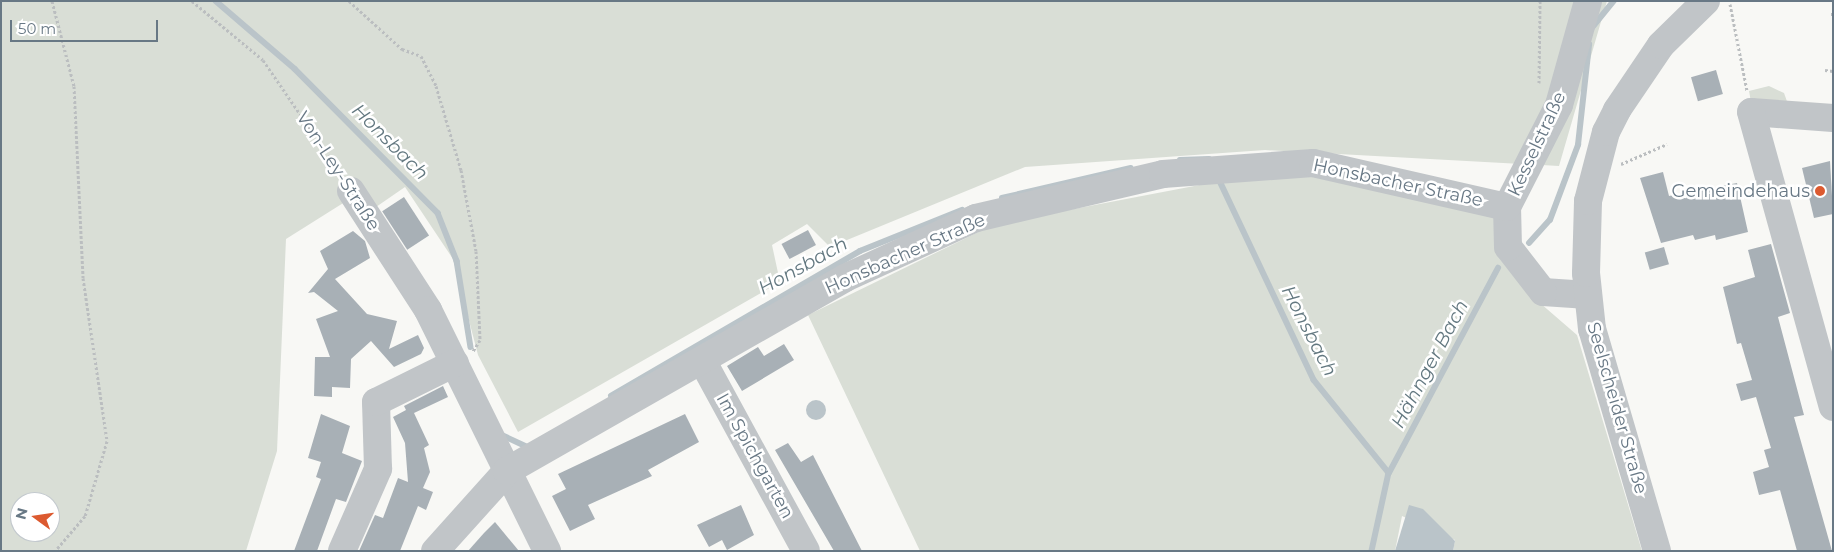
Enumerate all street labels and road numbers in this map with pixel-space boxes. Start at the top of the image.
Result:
street label: Kesselstraße [1503,88,1571,200]
street label: Von-Ley-Straße [291,107,385,235]
street label: Honsbacher Straße [1311,154,1485,212]
street label: Honsbacher Straße [822,209,988,299]
street label: Seelscheider Straße [1582,320,1652,496]
street label: Im Spichgarten [712,390,798,522]

